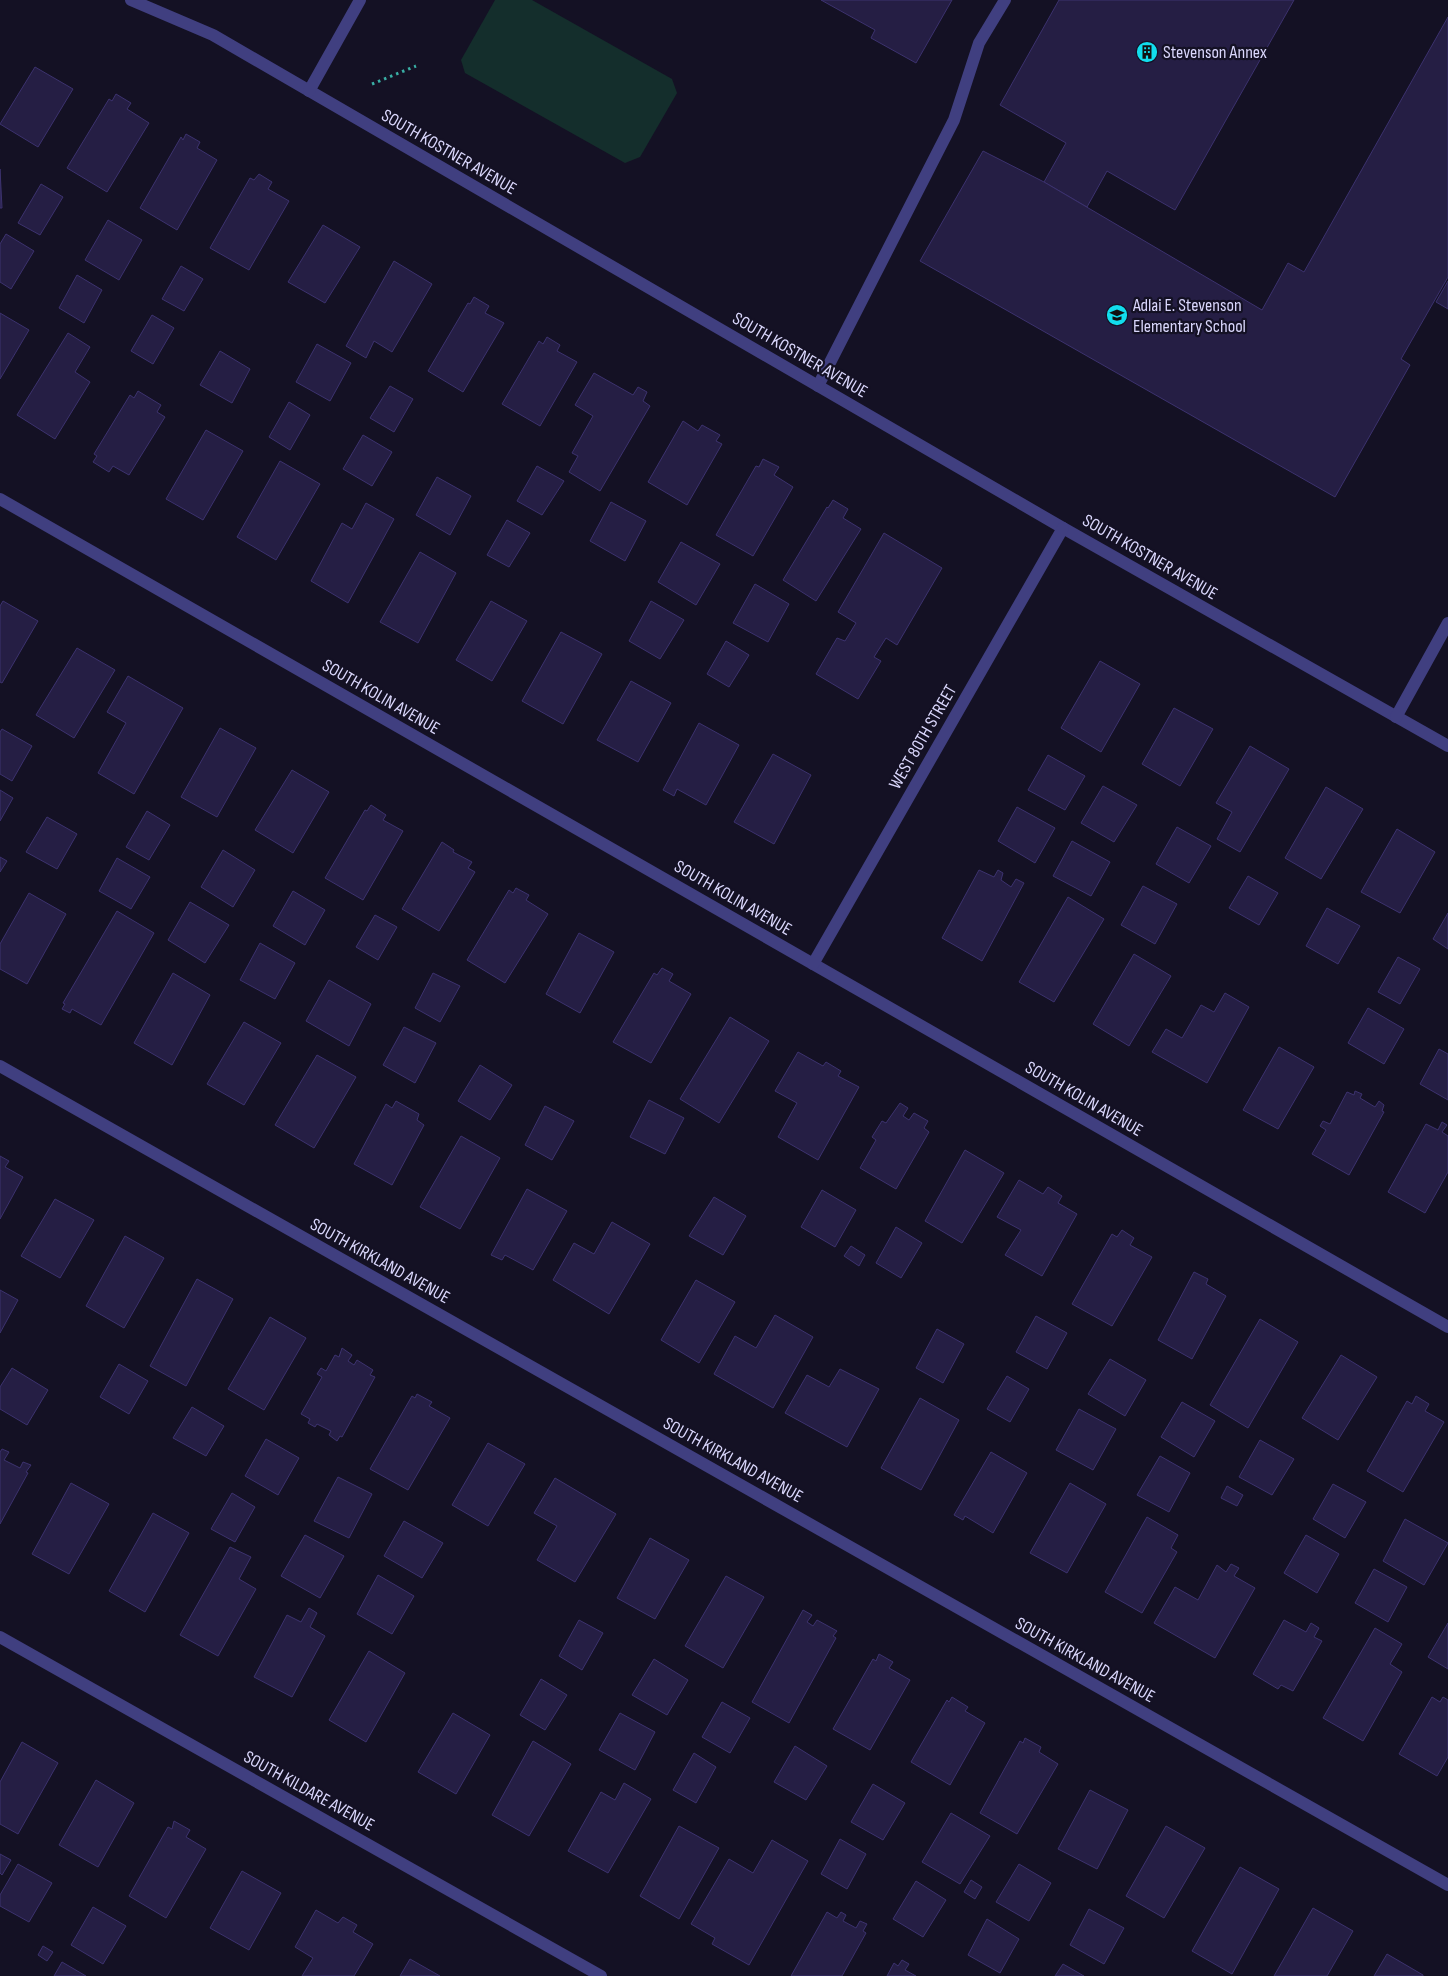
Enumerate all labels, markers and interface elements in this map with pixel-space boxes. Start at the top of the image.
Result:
building icon: Stevenson Annex [1135,40,1159,64]
place label: Stevenson Annex [1163,42,1267,63]
street label: SOUTH KOSTNER AVENUE [378,105,520,199]
place label: Adlai E. Stevenson Elementary School [1132,295,1246,337]
school or university icon: Adlai E. Stevenson Elementary School [1105,303,1129,327]
street label: SOUTH KOSTNER AVENUE [729,308,871,402]
street label: SOUTH KOSTNER AVENUE [1079,510,1221,604]
street label: SOUTH KOLIN AVENUE [319,655,443,739]
street label: WEST 80TH STREET [885,681,961,793]
street label: SOUTH KOLIN AVENUE [671,856,795,940]
street label: SOUTH KOLIN AVENUE [1022,1057,1146,1141]
street label: SOUTH KIRKLAND AVENUE [306,1214,454,1308]
street label: SOUTH KIRKLAND AVENUE [659,1413,807,1507]
street label: SOUTH KIRKLAND AVENUE [1011,1613,1159,1707]
street label: SOUTH KILDARE AVENUE [240,1746,378,1836]

